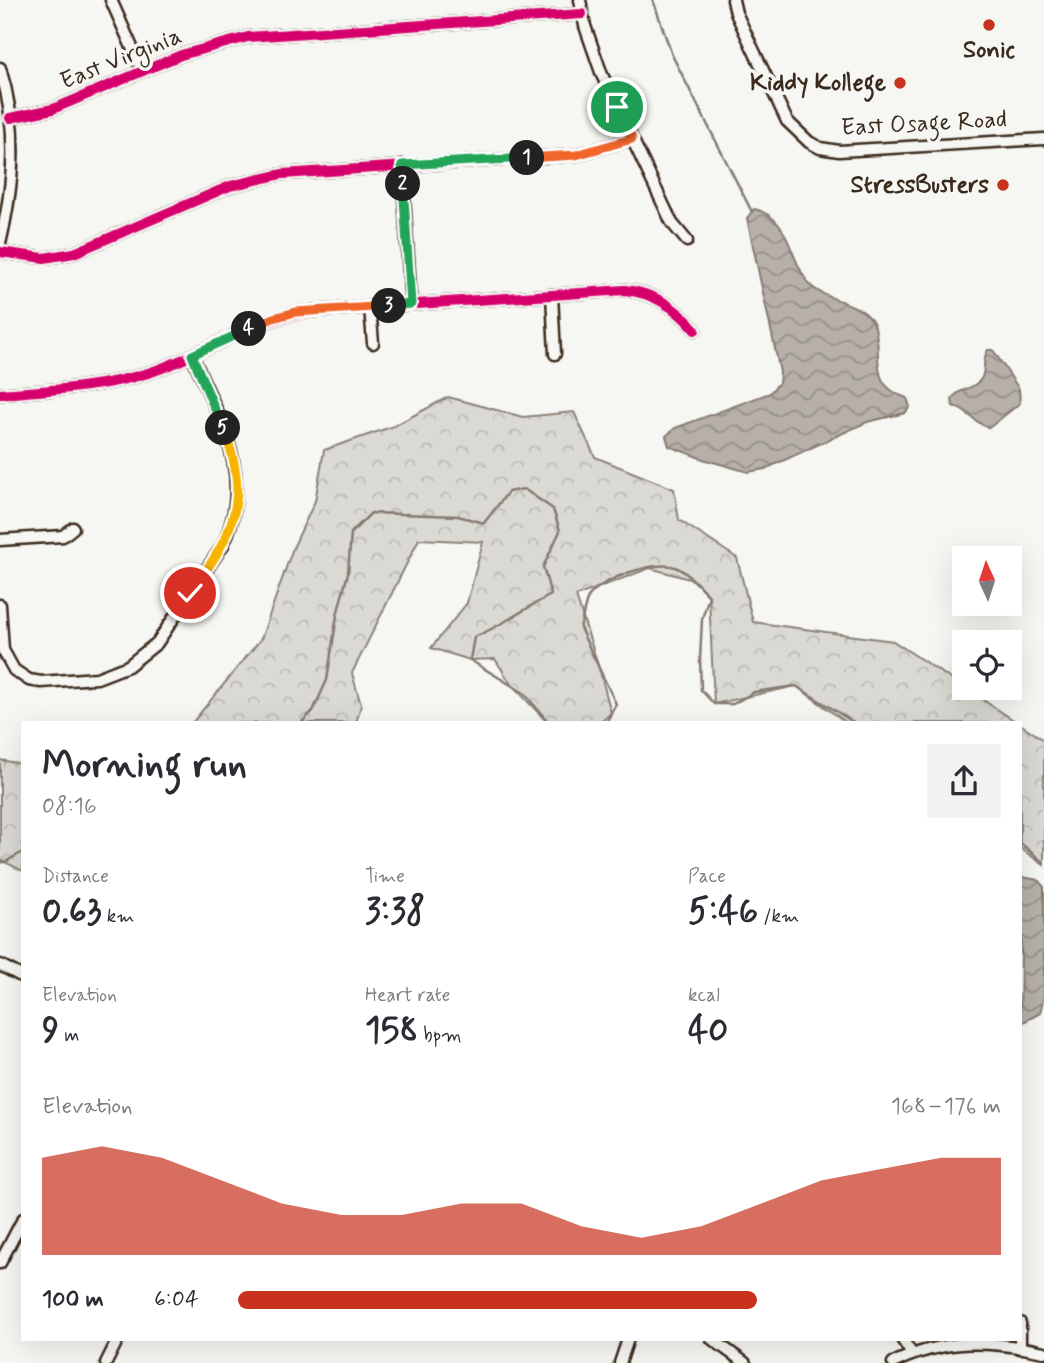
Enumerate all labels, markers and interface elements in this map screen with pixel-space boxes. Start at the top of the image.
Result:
marker: Sonic [981,17,997,33]
street label: East Virginia [56,21,187,99]
place label: Sonic [963,35,1016,66]
place label: Kiddy Kollege [750,68,887,102]
marker: Kiddy Kollege [892,75,908,91]
pin [587,77,647,137]
icon: arrive [598,88,636,126]
street label: East Osage Road [840,104,1008,147]
pin: 1 [510,140,544,176]
text: 1 [522,145,531,170]
pin: 2 [386,166,420,202]
place label: StressBusters [851,170,989,201]
text: 2 [398,171,407,196]
marker: StressBusters [995,177,1011,193]
pin: 3 [372,288,406,324]
text: 3 [384,293,393,318]
pin: 4 [232,312,266,346]
text: 4 [243,316,254,341]
pin: 5 [206,410,241,446]
text: 5 [217,415,228,440]
north arrow [952,546,1022,616]
map controls [952,546,1022,700]
pin [160,563,220,623]
icon: check [171,574,209,612]
button: locate [952,630,1022,700]
text: Morning run [42,741,247,790]
button: share [927,744,1001,818]
text: 08:16 [42,792,97,822]
text: Distance [42,864,109,889]
text: Time [365,864,405,889]
text: Pace [688,864,726,889]
text: 0.63 [42,889,102,935]
text: 3:38 [365,889,425,935]
text: 5:46 [688,889,758,935]
text: km [102,904,134,929]
text: /km [758,904,799,929]
text: Elevation [42,983,117,1008]
text: Heart rate [365,983,450,1008]
text: kcal [688,983,720,1008]
text: 9 [42,1008,59,1054]
text: 158 [365,1008,418,1054]
text: 40 [688,1008,728,1054]
text: m [59,1023,79,1048]
text: bpm [418,1023,462,1048]
text: Elevation [42,1092,133,1122]
text: 168–176 m [891,1092,1001,1122]
text: 100 m [42,1285,104,1315]
text: 6:04 [154,1285,199,1315]

